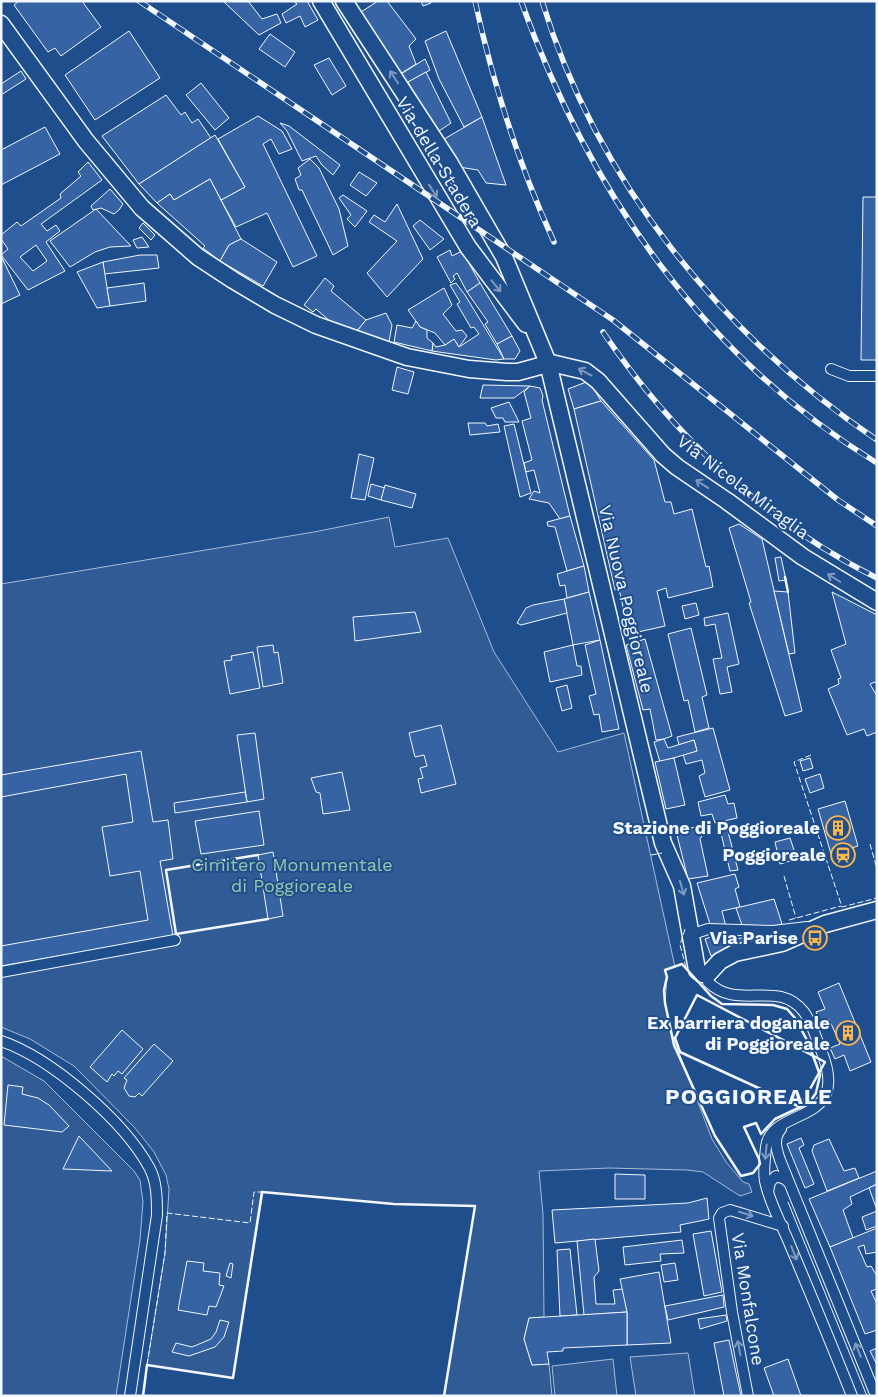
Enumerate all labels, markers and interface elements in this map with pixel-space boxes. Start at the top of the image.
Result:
one-way arrow [388,71,398,85]
street label: Via della Stadera [392,92,487,231]
one-way arrow [429,183,439,197]
one-way arrow [491,280,502,293]
one-way arrow [578,367,593,377]
street label: Via Nicola Miraglia [673,430,814,543]
one-way arrow [695,479,709,489]
street label: Via Nuova Poggioreale [595,503,658,695]
one-way arrow [828,572,842,582]
building icon: Stazione di Poggioreale [825,815,851,841]
place label: Stazione di Poggioreale [613,817,820,838]
station icon: Poggioreale [830,842,856,868]
place label: Poggioreale [723,844,826,865]
park label: Cimitero Monumentale di Poggioreale [191,854,393,896]
one-way arrow [677,880,687,896]
bus stop icon: Via Parise [802,925,828,951]
place label: Via Parise [710,927,798,948]
place label: Ex barriera doganale di Poggioreale [647,1012,830,1054]
building icon: Ex barriera doganale di Poggioreale [835,1020,861,1046]
district label: POGGIOREALE [665,1084,833,1109]
one-way arrow [761,1143,771,1159]
one-way arrow [737,1210,753,1220]
street label: Via Monfalcone [728,1231,769,1367]
one-way arrow [790,1245,799,1260]
one-way arrow [734,1340,744,1356]
one-way arrow [853,1343,862,1359]

